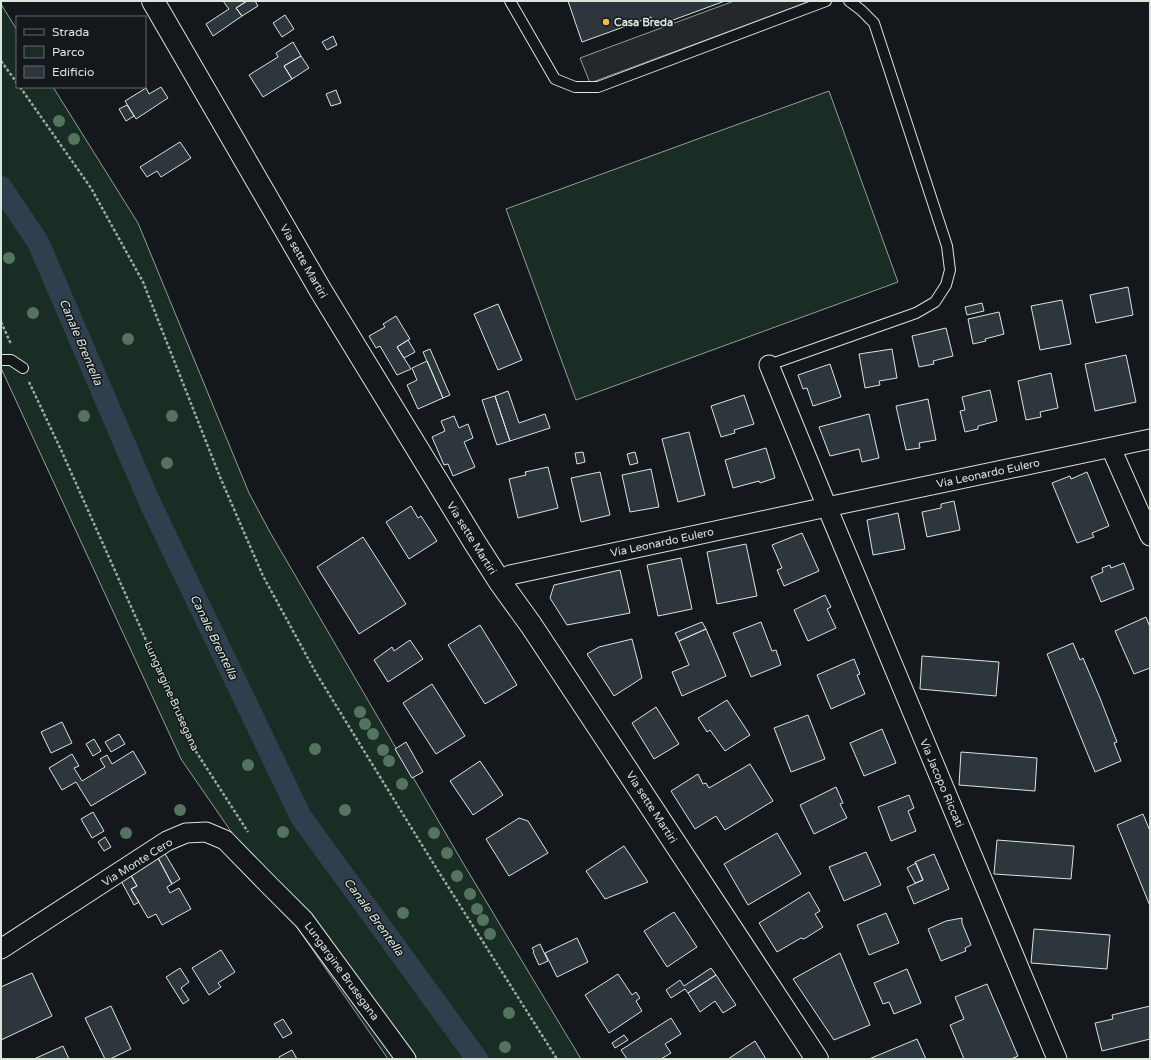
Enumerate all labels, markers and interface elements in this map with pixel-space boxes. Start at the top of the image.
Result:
legend [16,16,146,88]
place label: Casa Breda [614,16,673,29]
marker: Casa Breda [601,17,611,27]
text: Strada [52,25,89,39]
text: Parco [52,45,85,59]
text: Edificio [52,65,94,79]
street label: Via sette Martiri [277,222,330,301]
water label: Canale Brentella [56,297,106,388]
street label: Via Leonardo Eulero [935,456,1041,491]
street label: Via sette Martiri [444,500,499,577]
street label: Via Leonardo Eulero [609,525,715,560]
water label: Canale Brentella [187,592,241,682]
street label: Lungargine Brusegana [142,640,202,753]
street label: Via Jacopo Riccati [917,737,966,829]
street label: Via sette Martiri [623,769,680,846]
street label: Via Monte Cero [100,835,175,889]
water label: Canale Brentella [341,875,407,959]
street label: Lungargine Brusegana [302,920,382,1023]

